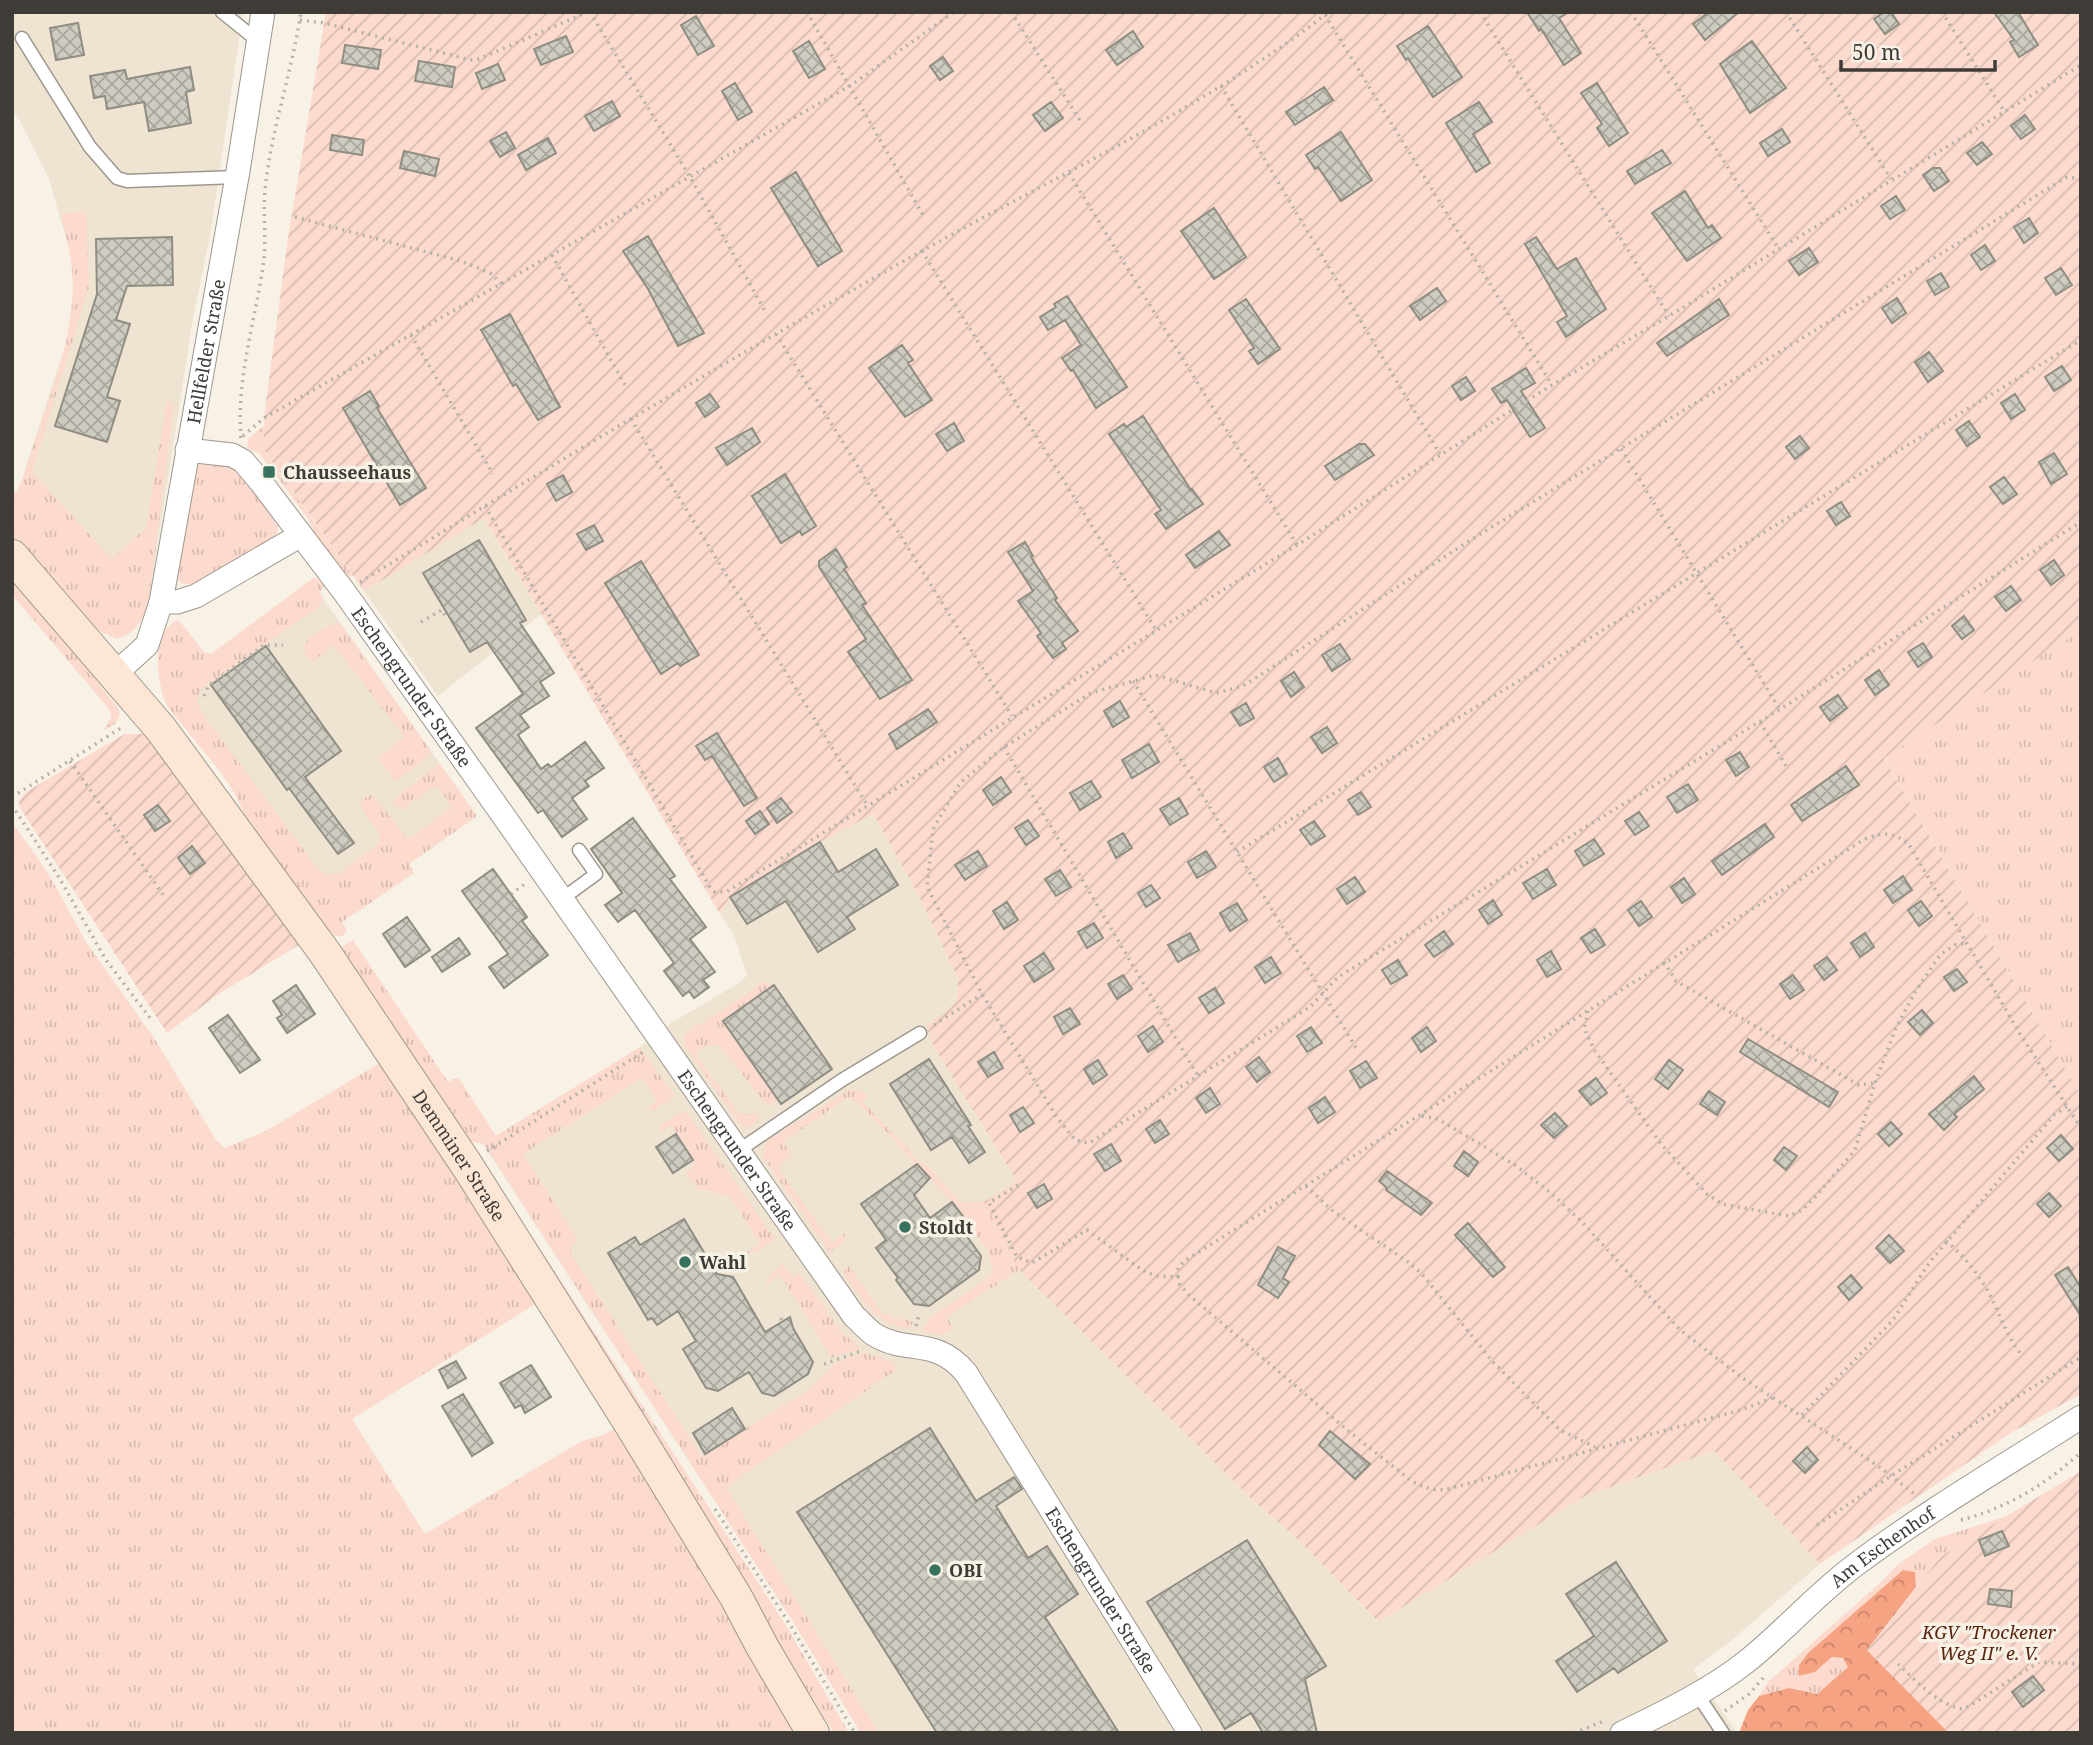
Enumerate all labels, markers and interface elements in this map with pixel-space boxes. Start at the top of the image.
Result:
scale bar [1841,28,1995,72]
text: 50 m [1852,38,1901,66]
street label: Hellfelder Straße [181,277,230,426]
place label: Chausseehaus [283,460,412,484]
marker: Chausseehaus [261,464,277,480]
street label: Eschengrunder Straße [347,602,477,772]
street label: Eschengrunder Straße [673,1065,802,1235]
street label: Demminer Straße [408,1085,511,1226]
place label: Stoldt [919,1215,973,1239]
marker: Stoldt [897,1219,913,1235]
place label: Wahl [699,1250,747,1274]
marker: Wahl [677,1254,693,1270]
street label: Am Eschenhof [1825,1500,1941,1592]
street label: Eschengrunder Straße [1040,1502,1162,1678]
place label: OBI [949,1558,982,1582]
marker: OBI [927,1562,943,1578]
park label: KGV "Trockener Weg II" e. V. [1921,1620,2057,1665]

